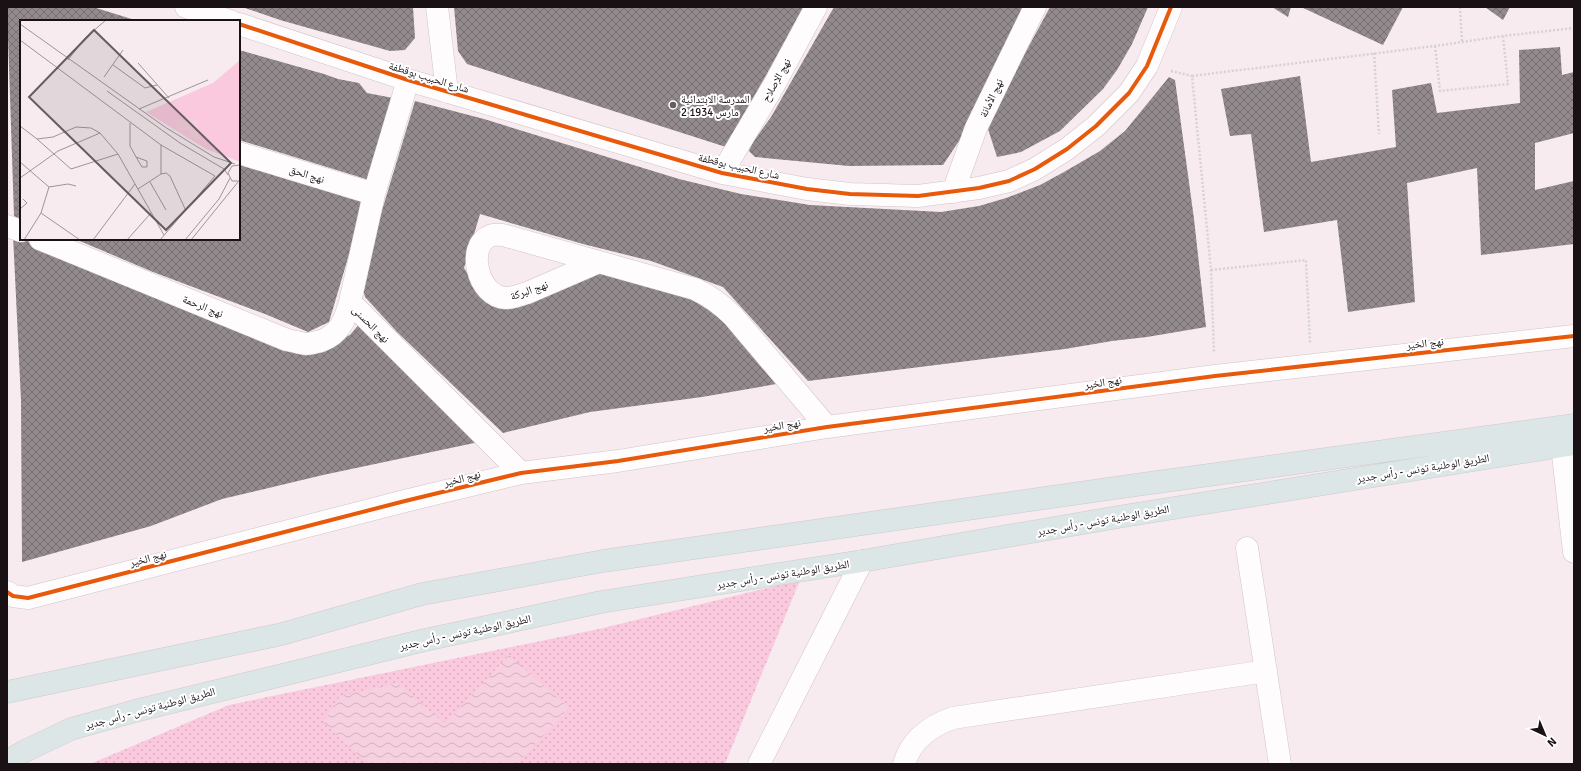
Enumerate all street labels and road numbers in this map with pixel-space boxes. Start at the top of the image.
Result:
street label: نهج الإصلاح [759,56,794,104]
street label: شارع الحبيب بوقطفة [387,59,471,96]
street label: نهج الأمانة [977,77,1006,120]
street label: شارع الحبيب بوقطفة [697,151,781,182]
street label: نهج الحق [288,163,326,186]
street label: نهج البركة [509,278,550,303]
street label: نهج الرحمة [181,292,225,321]
street label: نهج الحسنى [349,303,392,346]
street label: نهج الخير [1405,335,1444,352]
street label: نهج الخير [1083,373,1123,392]
street label: نهج الخير [761,416,802,435]
street label: الطريق الوطنية تونس - رأس جدير [1355,451,1490,486]
street label: نهج الخير [441,468,482,490]
street label: الطريق الوطنية تونس - رأس جدير [1035,502,1170,539]
street label: نهج الخير [127,548,168,570]
street label: الطريق الوطنية تونس - رأس جدير [715,557,850,592]
street label: الطريق الوطنية تونس - رأس جدير [397,611,532,653]
street label: الطريق الوطنية تونس - رأس جدير [82,684,217,732]

